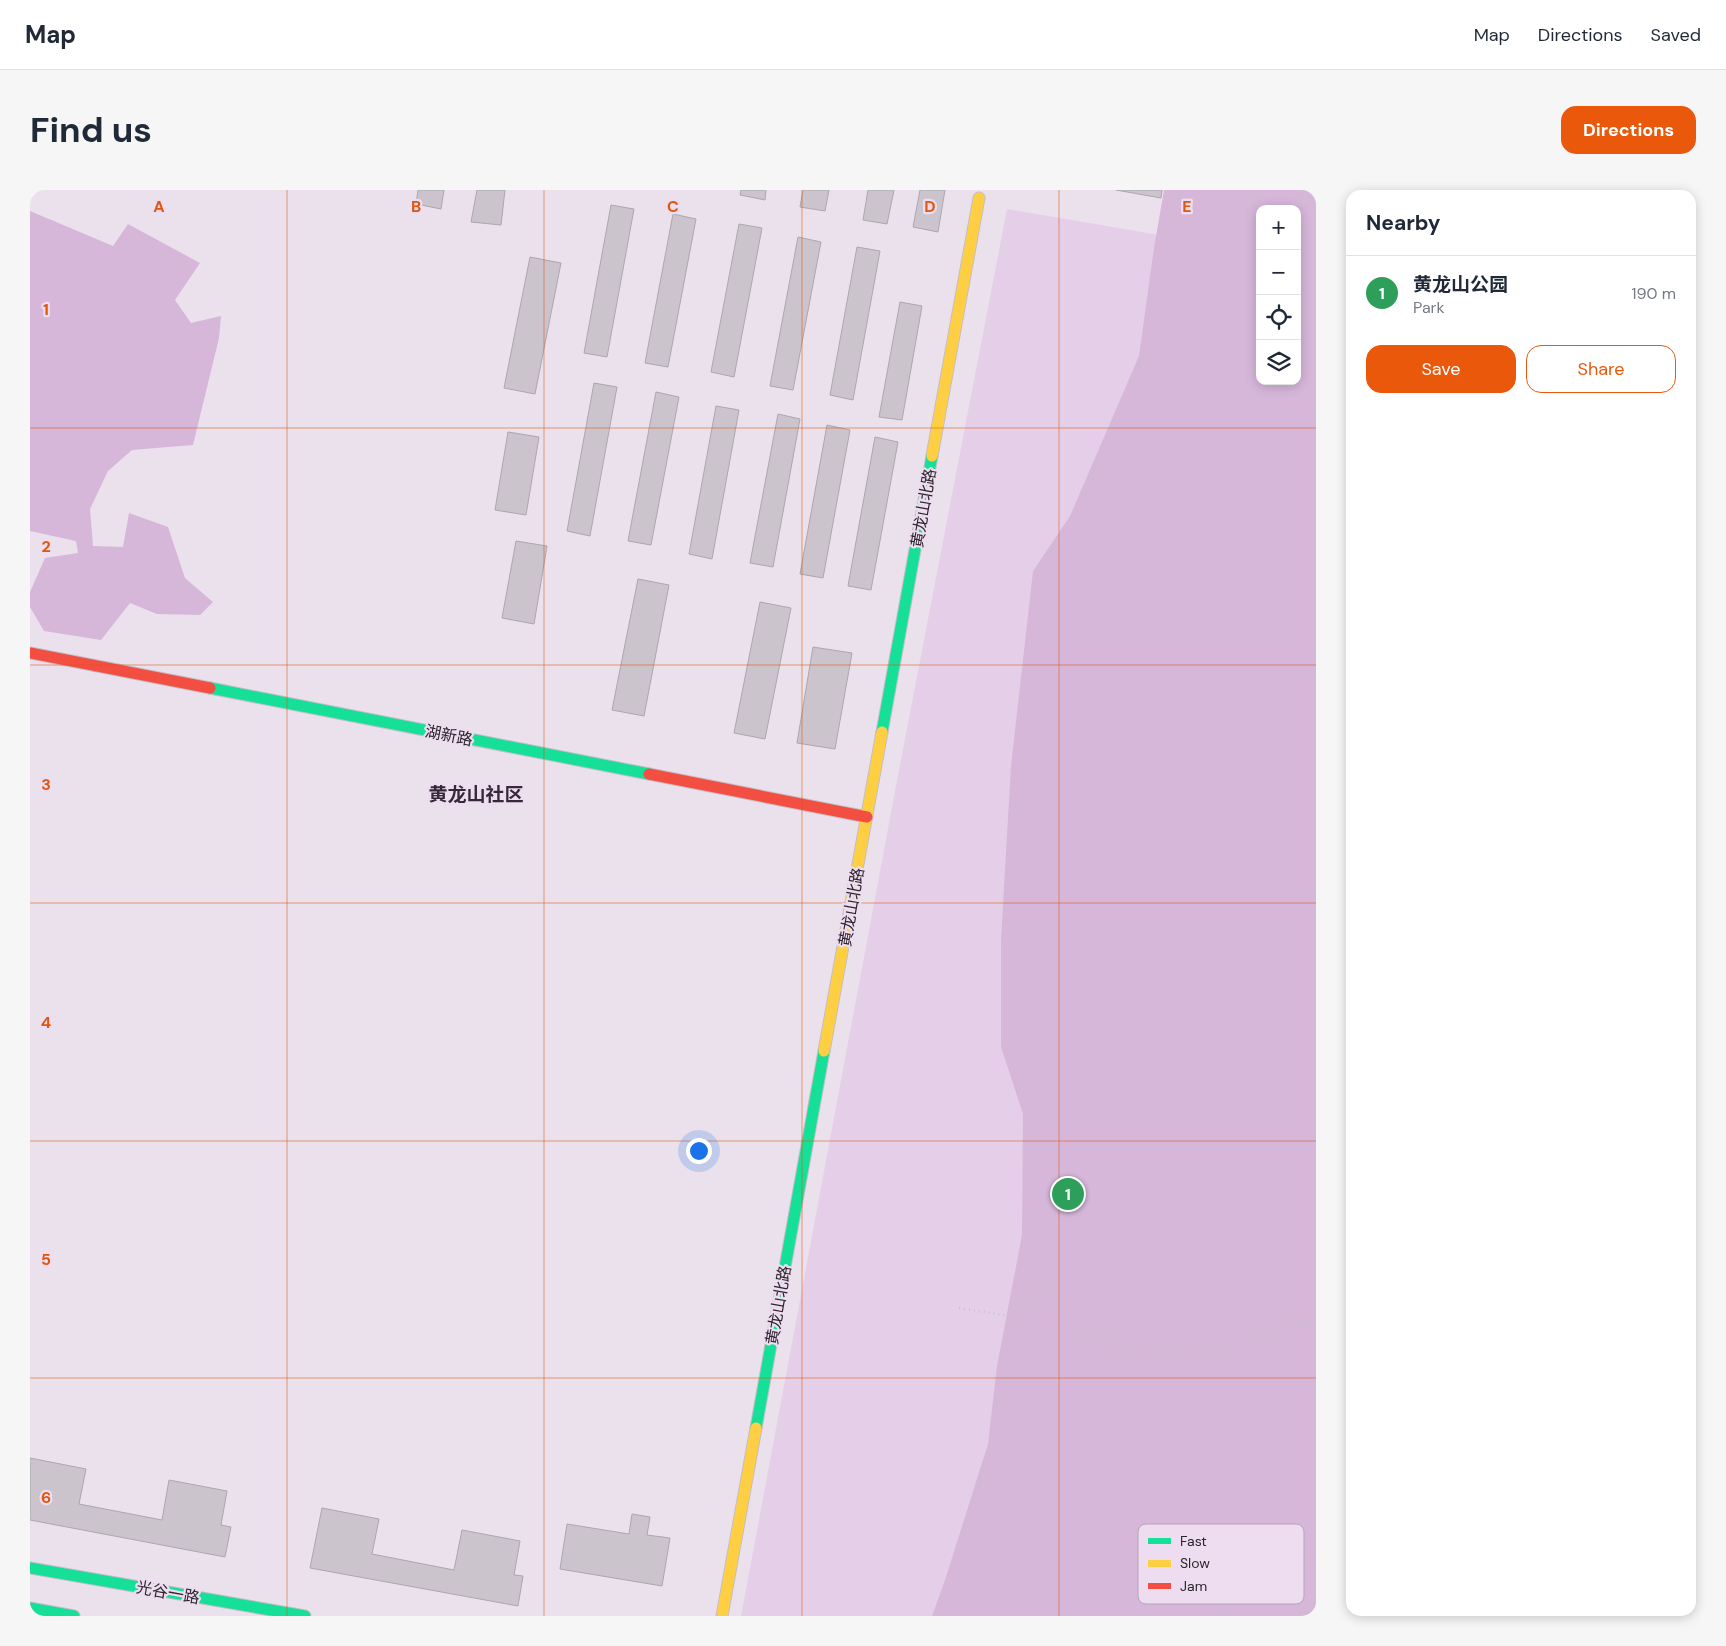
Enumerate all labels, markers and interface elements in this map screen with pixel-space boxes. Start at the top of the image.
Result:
text: Map [25,19,76,50]
text: Map [1474,23,1510,47]
text: Directions [1538,23,1623,47]
text: Saved [1651,23,1701,47]
button: Directions [1561,106,1696,154]
text: Find us [30,107,152,153]
text: A [153,196,165,217]
text: B [411,196,421,217]
text: C [667,196,679,217]
text: D [924,196,936,217]
text: E [1182,196,1192,217]
map controls [1256,205,1301,385]
button: + [1256,205,1301,250]
text: Nearby [1366,209,1440,237]
button: − [1256,250,1301,295]
text: 黄龙山公园 [1413,272,1508,297]
text: 1 [1379,283,1385,304]
text: 190 m [1632,283,1676,304]
button: locate [1256,295,1301,340]
text: Park [1413,297,1445,318]
text: 1 [43,299,49,320]
button: layers [1256,340,1301,385]
button: Save [1366,345,1516,393]
button: Share [1526,345,1676,393]
street label: 黄龙山北路 [906,467,941,549]
text: 2 [41,536,51,557]
street label: 湖新路 [423,721,474,750]
text: 3 [41,774,51,795]
district label: 黄龙山社区 [428,782,524,807]
street label: 黄龙山北路 [834,866,869,948]
text: 4 [41,1012,51,1033]
your location [686,1138,712,1164]
pin: 1 [1052,1175,1084,1213]
text: 5 [41,1249,51,1270]
street label: 黄龙山北路 [761,1264,796,1346]
text: 6 [41,1487,51,1508]
legend [1138,1524,1304,1604]
text: Fast [1180,1532,1207,1550]
text: Slow [1180,1554,1210,1572]
street label: 光谷一路 [135,1577,201,1608]
text: Jam [1180,1577,1207,1595]

